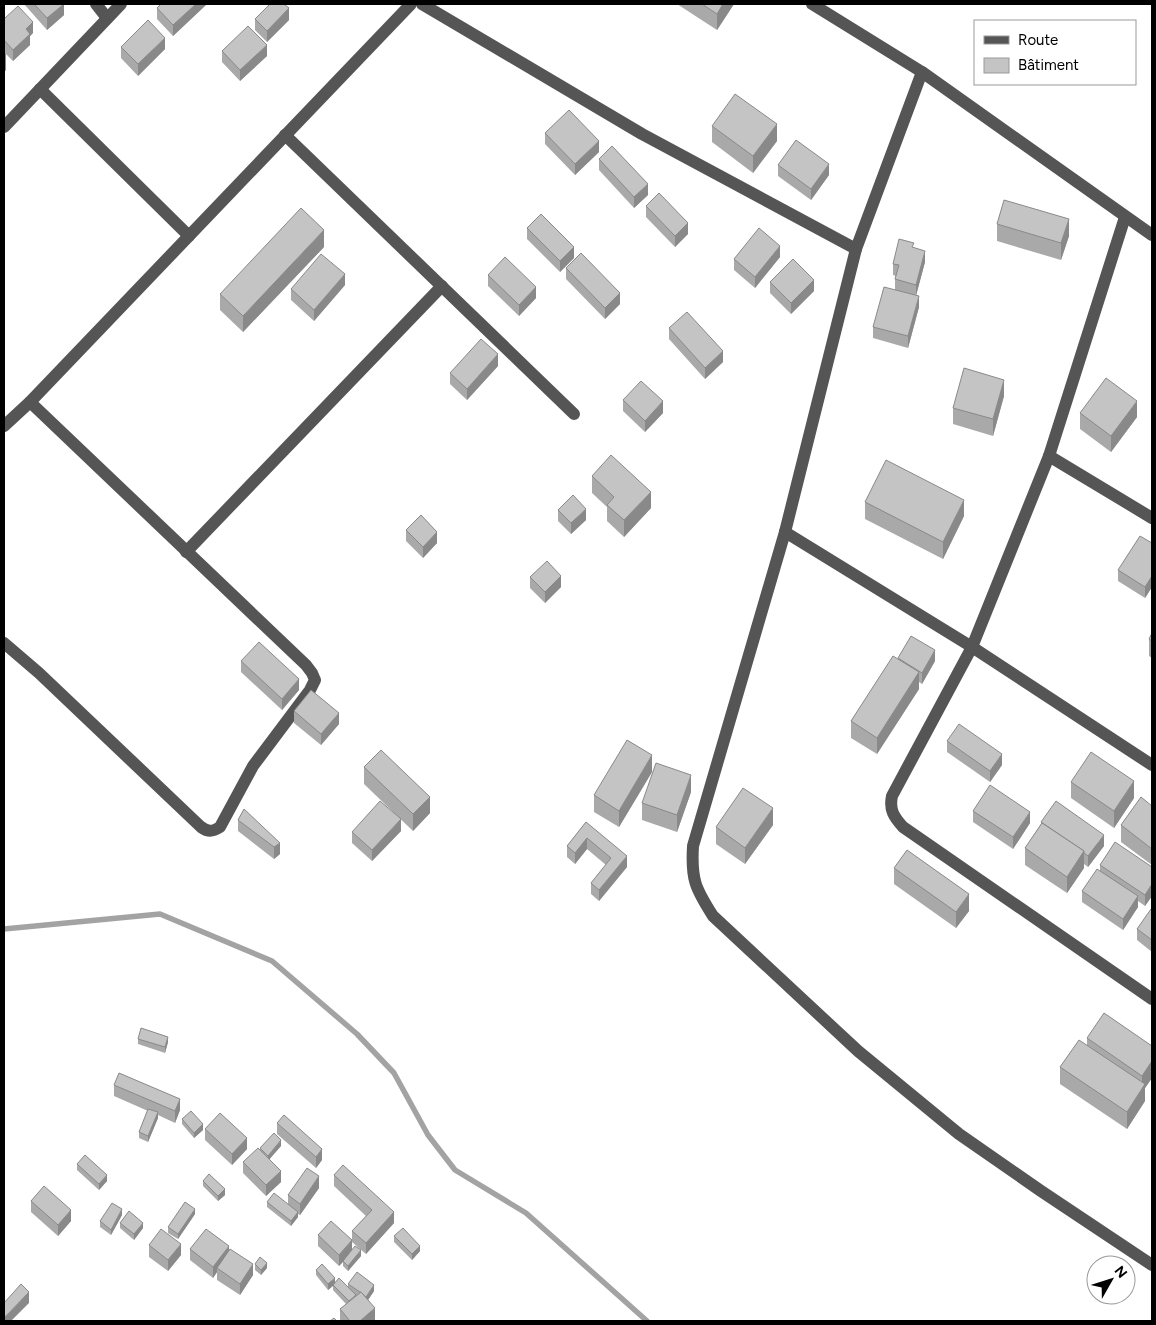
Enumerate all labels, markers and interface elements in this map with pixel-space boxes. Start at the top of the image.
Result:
legend [974,20,1136,85]
text: Route [1018,31,1058,49]
text: Bâtiment [1018,56,1079,74]
north arrow [1086,1255,1136,1305]
text: N [1111,1263,1131,1282]

